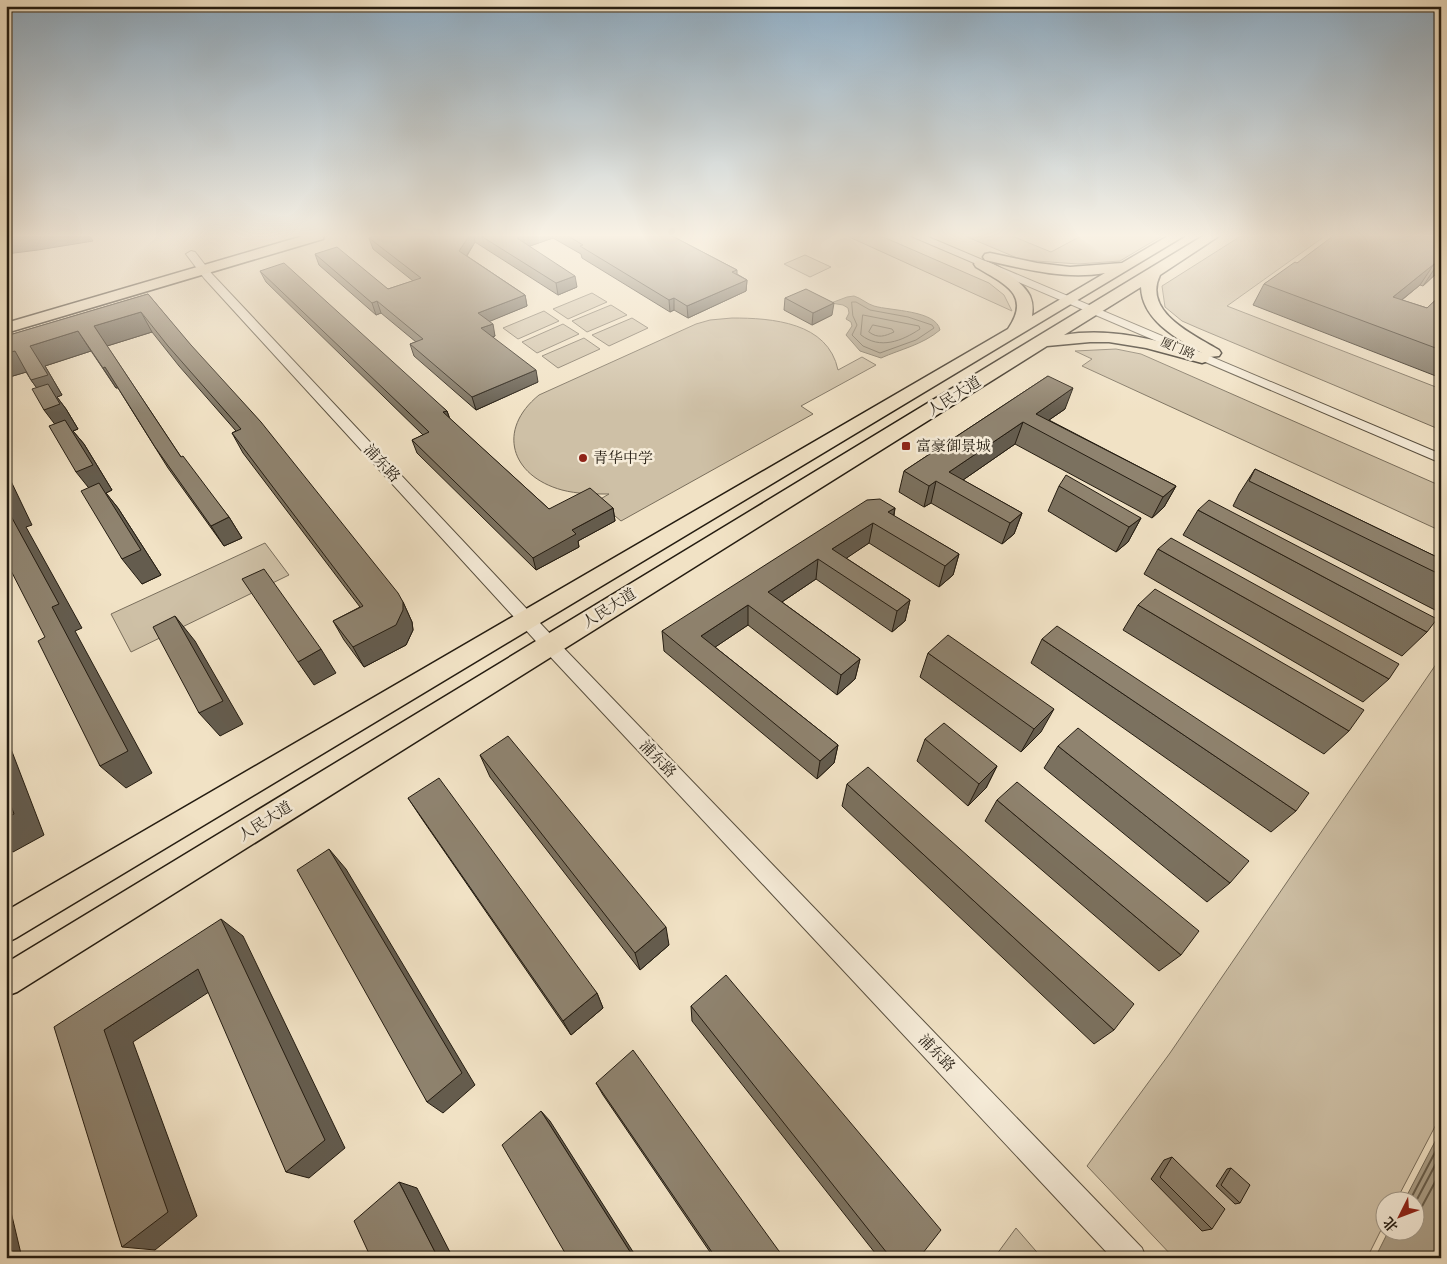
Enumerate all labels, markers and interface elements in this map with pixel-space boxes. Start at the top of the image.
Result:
street label: 厦门路 [1159,335,1197,361]
street label: 人民大道 [924,372,984,420]
place label: 富豪御景城 [916,437,991,455]
street label: 浦东路 [360,440,404,486]
marker: 富豪御景城 [900,440,912,452]
place label: 青华中学 [593,449,653,467]
marker: 青华中学 [577,452,589,464]
street label: 人民大道 [579,584,639,632]
street label: 浦东路 [636,737,680,781]
street label: 人民大道 [235,797,295,845]
street label: 浦东路 [915,1031,959,1075]
north arrow [1374,1192,1424,1242]
text: 北 [1380,1213,1402,1235]

